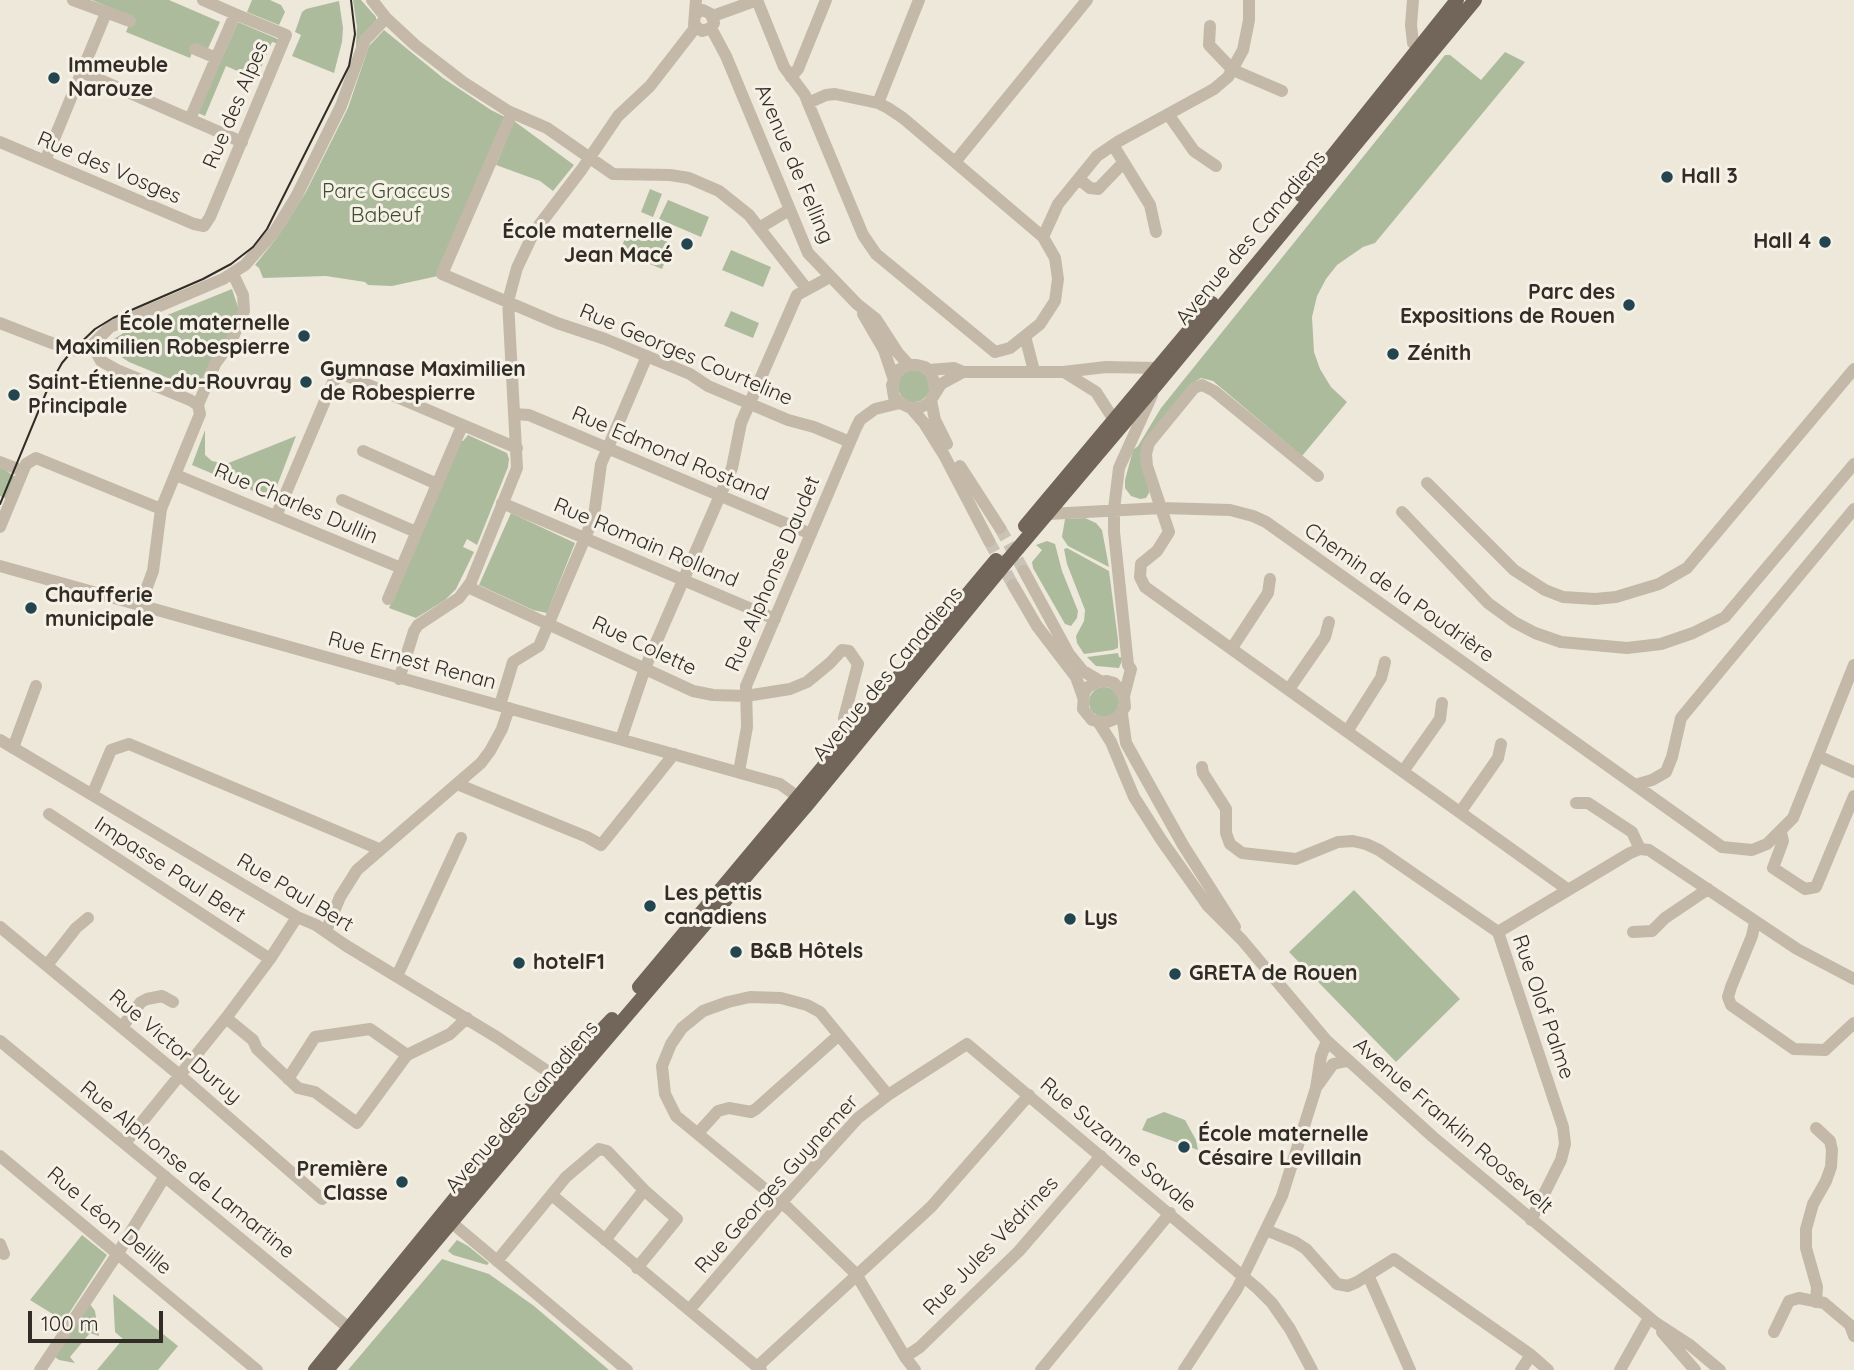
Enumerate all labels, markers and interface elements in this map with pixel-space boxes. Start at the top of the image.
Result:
street label: Rue des Alpes [198,37,274,173]
place label: Immeuble Narouze [68,53,168,103]
marker: Immeuble Narouze [46,70,62,86]
street label: Avenue de Felling [749,81,839,247]
street label: Rue des Vosges [33,126,185,210]
street label: Avenue des Canadiens [1171,146,1331,330]
place label: Hall 3 [1681,164,1738,190]
marker: Hall 3 [1659,169,1675,185]
park label: Parc Graccus Babeuf [322,179,450,229]
place label: École maternelle Jean Macé [502,219,673,269]
place label: Hall 4 [1753,229,1811,255]
marker: Hall 4 [1817,234,1833,250]
marker: École maternelle Jean Macé [679,236,695,252]
place label: Parc des Expositions de Rouen [1400,280,1615,330]
marker: Parc des Expositions de Rouen [1621,297,1637,313]
street label: Rue Georges Courteline [576,299,796,411]
place label: École maternelle Maximilien Robespierre [55,311,290,361]
marker: École maternelle Maximilien Robespierre [296,328,312,344]
place label: Zénith [1407,341,1471,367]
marker: Zénith [1385,346,1401,362]
place label: Gymnase Maximilien de Robespierre [320,357,526,407]
place label: Saint-Étienne-du-Rouvray Principale [28,370,292,420]
marker: Gymnase Maximilien de Robespierre [298,374,314,390]
marker: Saint-Étienne-du-Rouvray Principale [6,387,22,403]
street label: Rue Edmond Rostand [568,401,772,507]
street label: Rue Charles Dullin [210,458,382,550]
street label: Rue Alphonse Daudet [720,472,826,676]
street label: Rue Romain Rolland [550,493,742,593]
street label: Chemin de la Poudrière [1299,518,1499,668]
street label: Avenue des Canadiens [808,582,968,766]
place label: Chaufferie municipale [45,583,154,633]
marker: Chaufferie municipale [23,600,39,616]
street label: Rue Colette [588,611,700,681]
street label: Rue Ernest Renan [325,626,499,696]
street label: Impasse Paul Bert [90,812,250,928]
street label: Rue Paul Bert [232,848,358,938]
place label: Les pettis canadiens [664,881,767,931]
marker: Les pettis canadiens [642,898,658,914]
place label: Lys [1084,906,1118,932]
marker: Lys [1062,911,1078,927]
street label: Rue Olof Palme [1506,931,1580,1083]
place label: B&B Hôtels [750,939,863,965]
marker: B&B Hôtels [728,944,744,960]
place label: hotelF1 [533,950,605,976]
marker: hotelF1 [511,955,527,971]
place label: GRETA de Rouen [1189,961,1358,987]
marker: GRETA de Rouen [1167,966,1183,982]
street label: Rue Victor Duruy [104,984,246,1110]
street label: Avenue des Canadiens [440,1016,604,1198]
street label: Avenue Franklin Roosevelt [1348,1033,1558,1219]
street label: Rue Suzanne Savale [1035,1072,1201,1218]
street label: Rue Alphonse de Lamartine [75,1076,299,1264]
street label: Rue Georges Guynemer [690,1089,864,1279]
place label: École maternelle Césaire Levillain [1198,1122,1369,1172]
marker: École maternelle Césaire Levillain [1176,1139,1192,1155]
place label: Première Classe [297,1157,388,1207]
street label: Rue Léon Delille [42,1162,176,1280]
street label: Rue Jules Védrines [918,1171,1064,1321]
marker: Première Classe [394,1174,410,1190]
scale bar [32,1296,166,1340]
text: 100 m [41,1310,99,1336]

